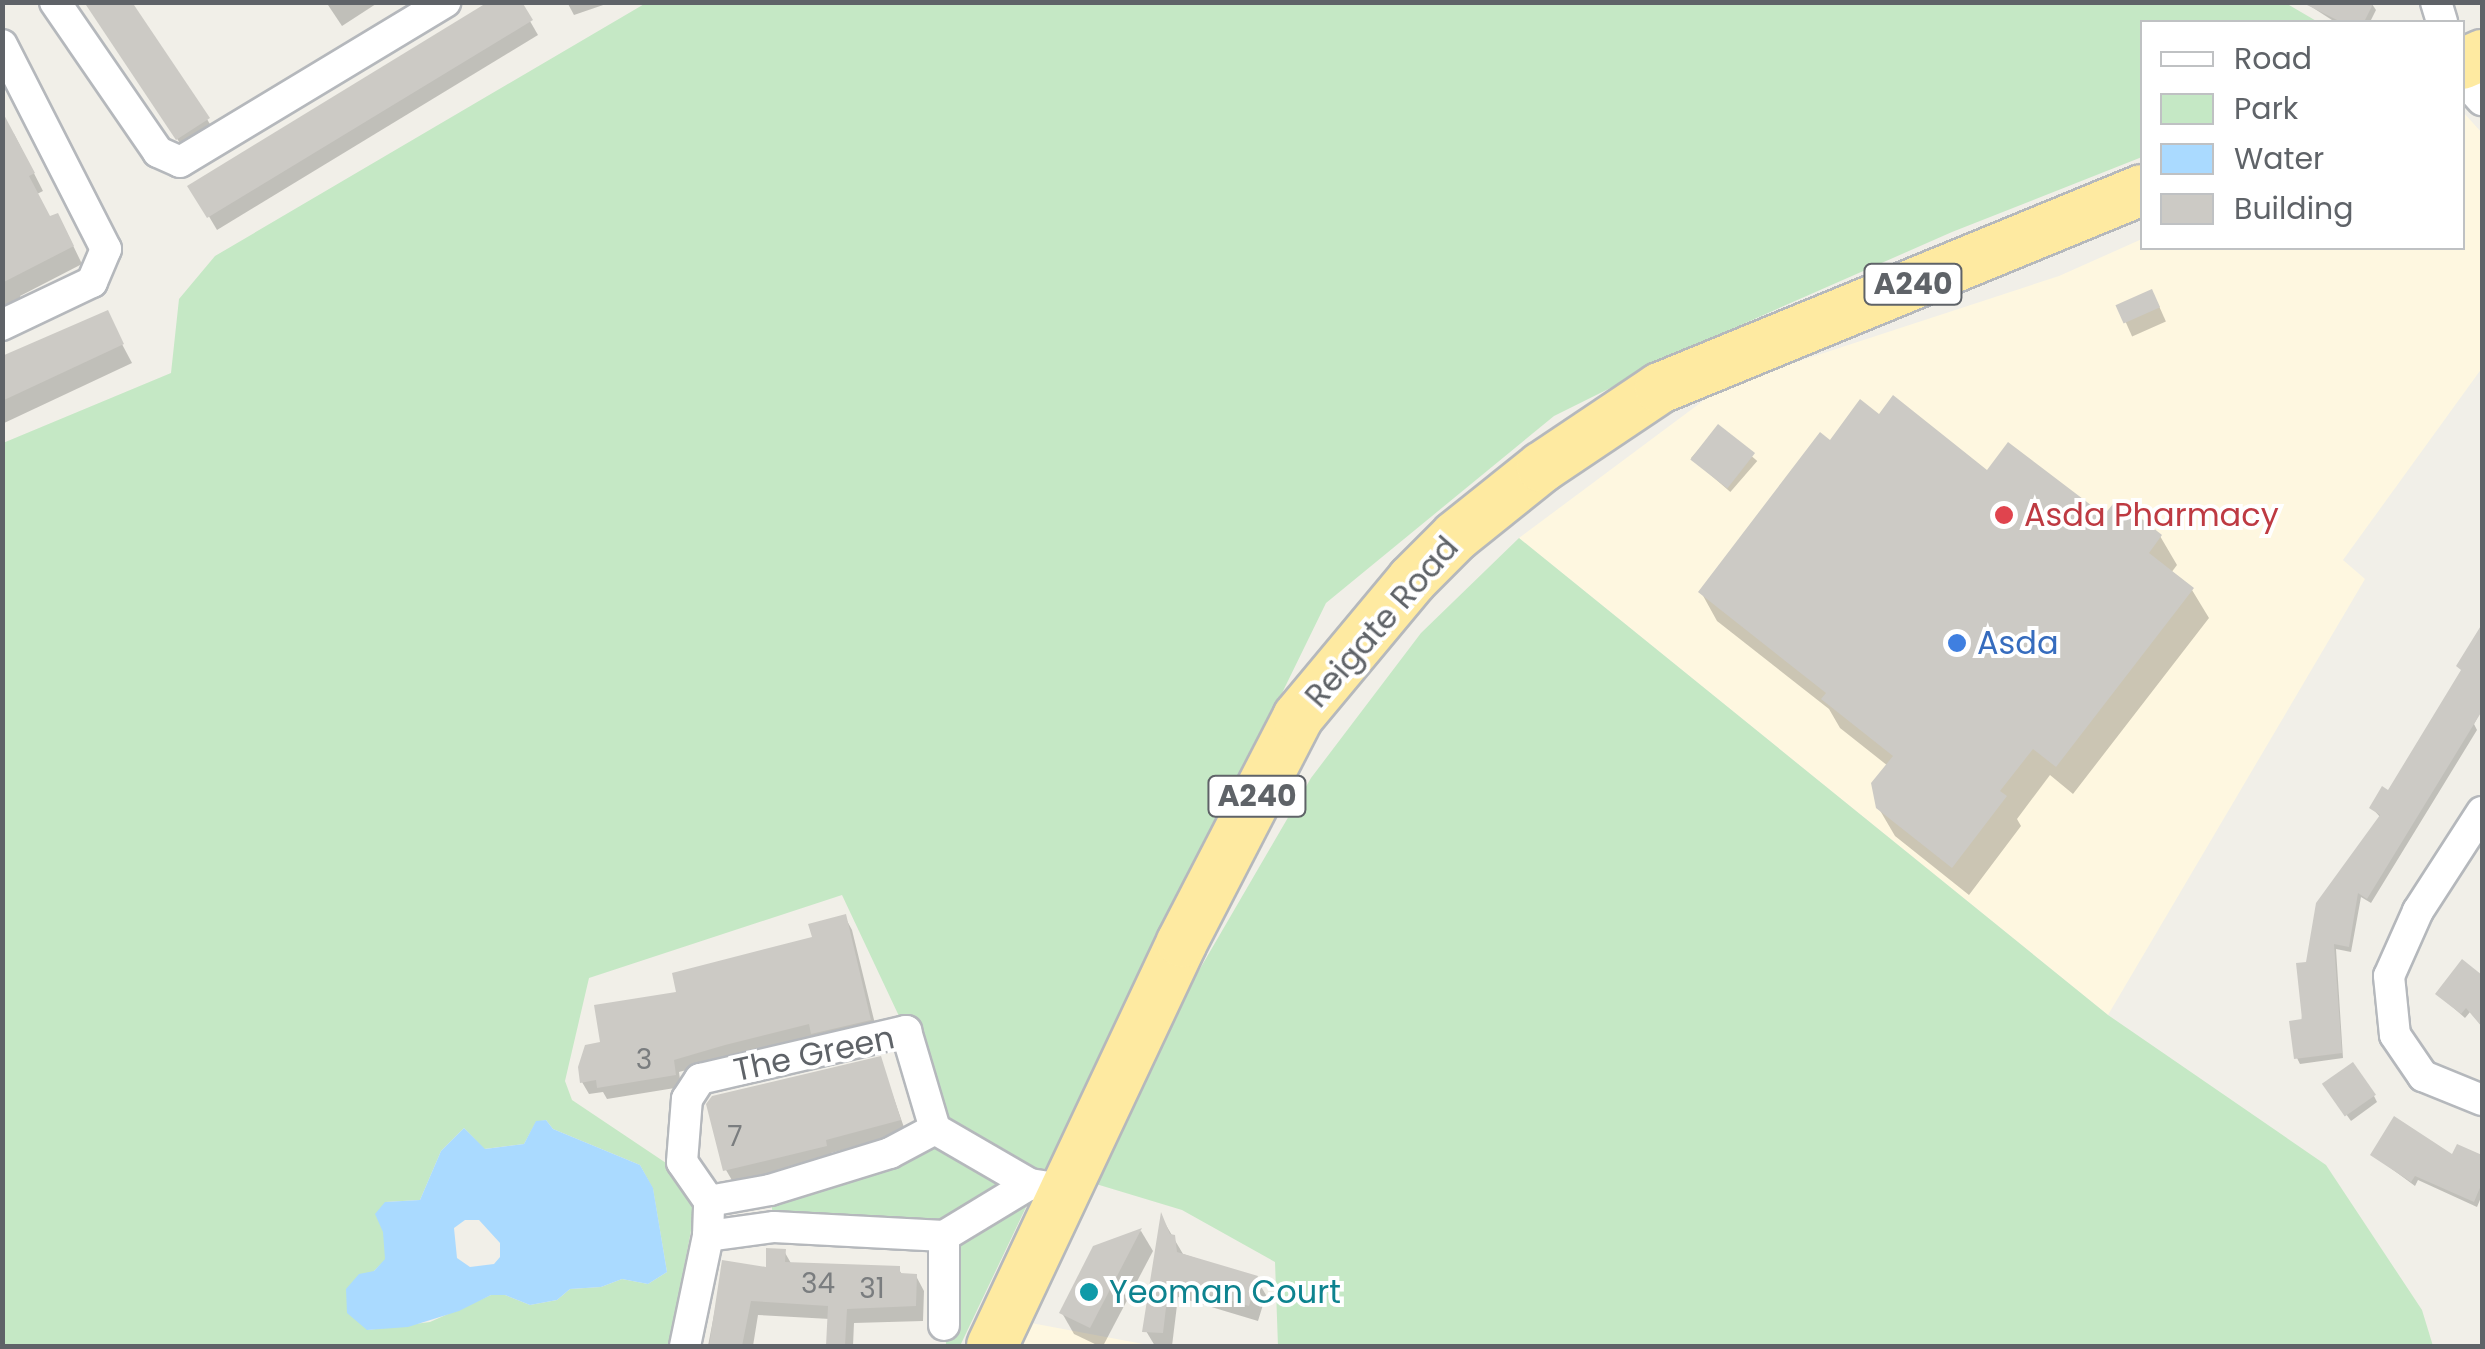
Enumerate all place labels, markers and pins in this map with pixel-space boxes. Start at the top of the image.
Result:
place label: Asda Pharmacy [2024,496,2279,534]
marker: Asda Pharmacy [1993,504,2015,526]
place label: Asda [1977,624,2059,662]
marker: Asda [1946,632,1968,654]
place label: Yeoman Court [1109,1273,1341,1311]
marker: Yeoman Court [1078,1281,1100,1303]

